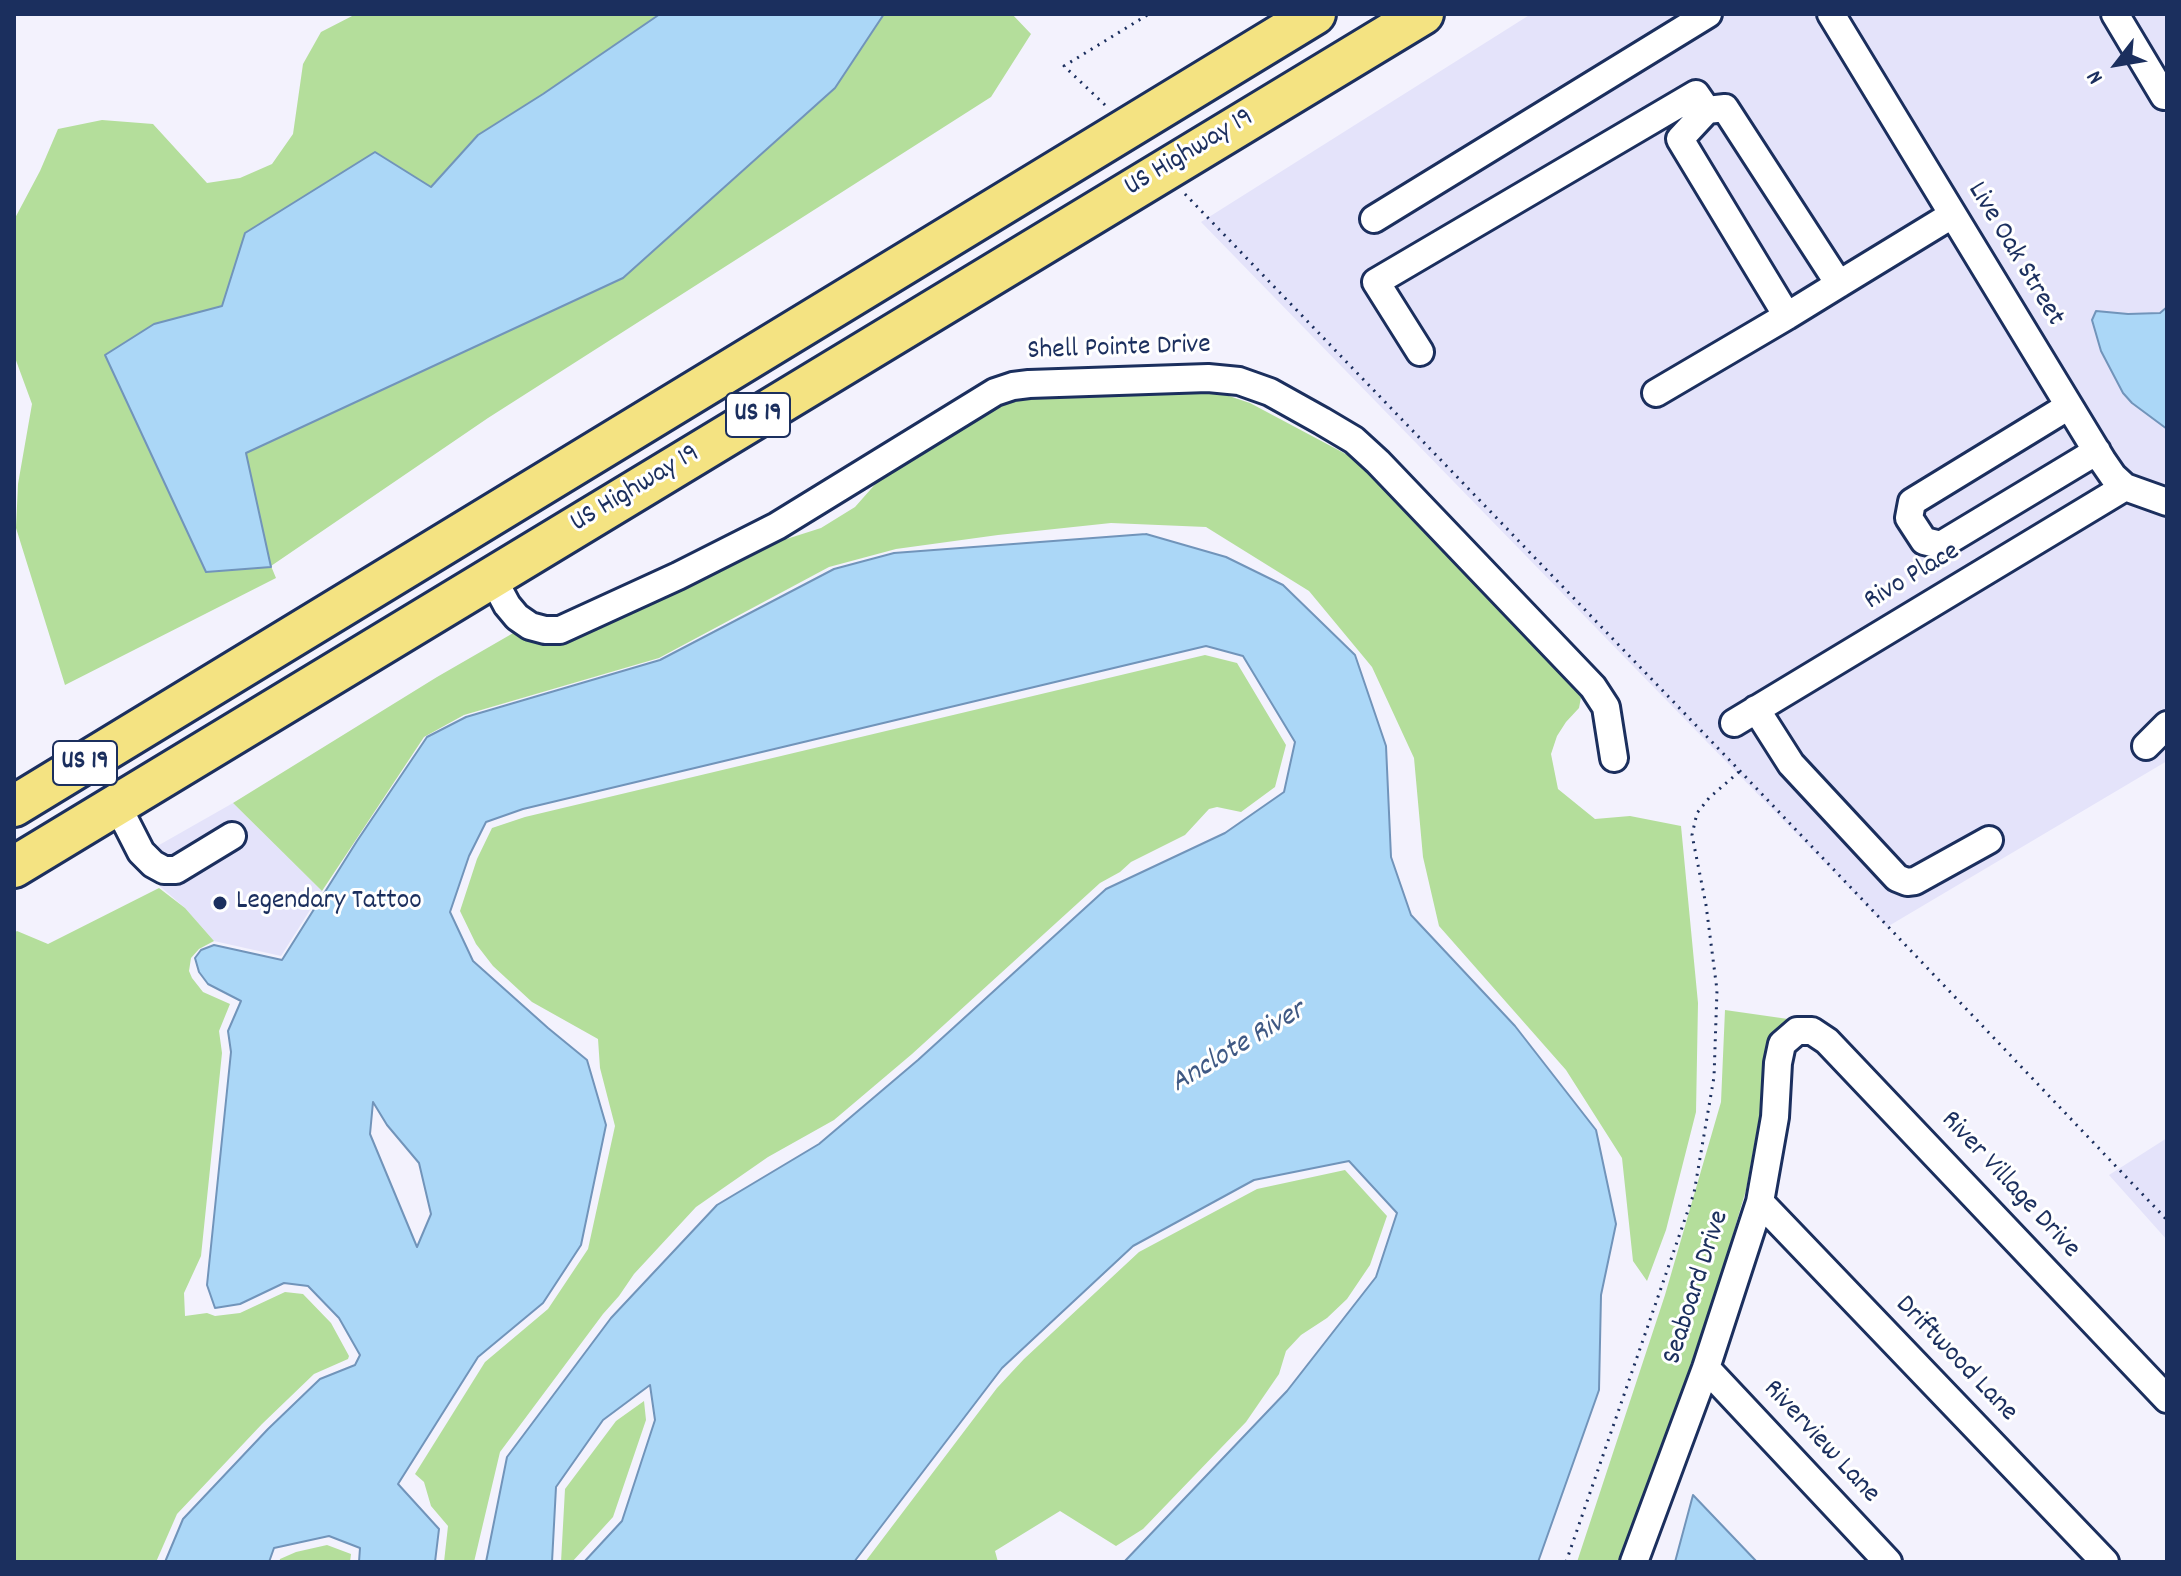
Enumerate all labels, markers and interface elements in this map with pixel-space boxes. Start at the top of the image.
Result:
north arrow [2077,24,2157,104]
text: N [2080,64,2112,89]
street label: US Highway 19 [1119,102,1261,206]
street label: Live Oak Street [1958,177,2070,333]
street label: Shell Pointe Drive [1027,330,1211,370]
road number: US 19 [726,393,790,437]
street label: US Highway 19 [565,438,707,542]
street label: Rivo Place [1859,536,1967,620]
road number: US 19 [53,741,117,785]
place label: Legendary Tattoo [236,886,422,920]
marker: Legendary Tattoo [211,894,229,912]
water label: Anclote River [1165,995,1313,1103]
street label: River Village Drive [1932,1105,2086,1267]
street label: Seaboard Drive [1657,1207,1739,1369]
street label: Driftwood Lane [1886,1290,2024,1430]
street label: Riverview Lane [1754,1374,1886,1512]

